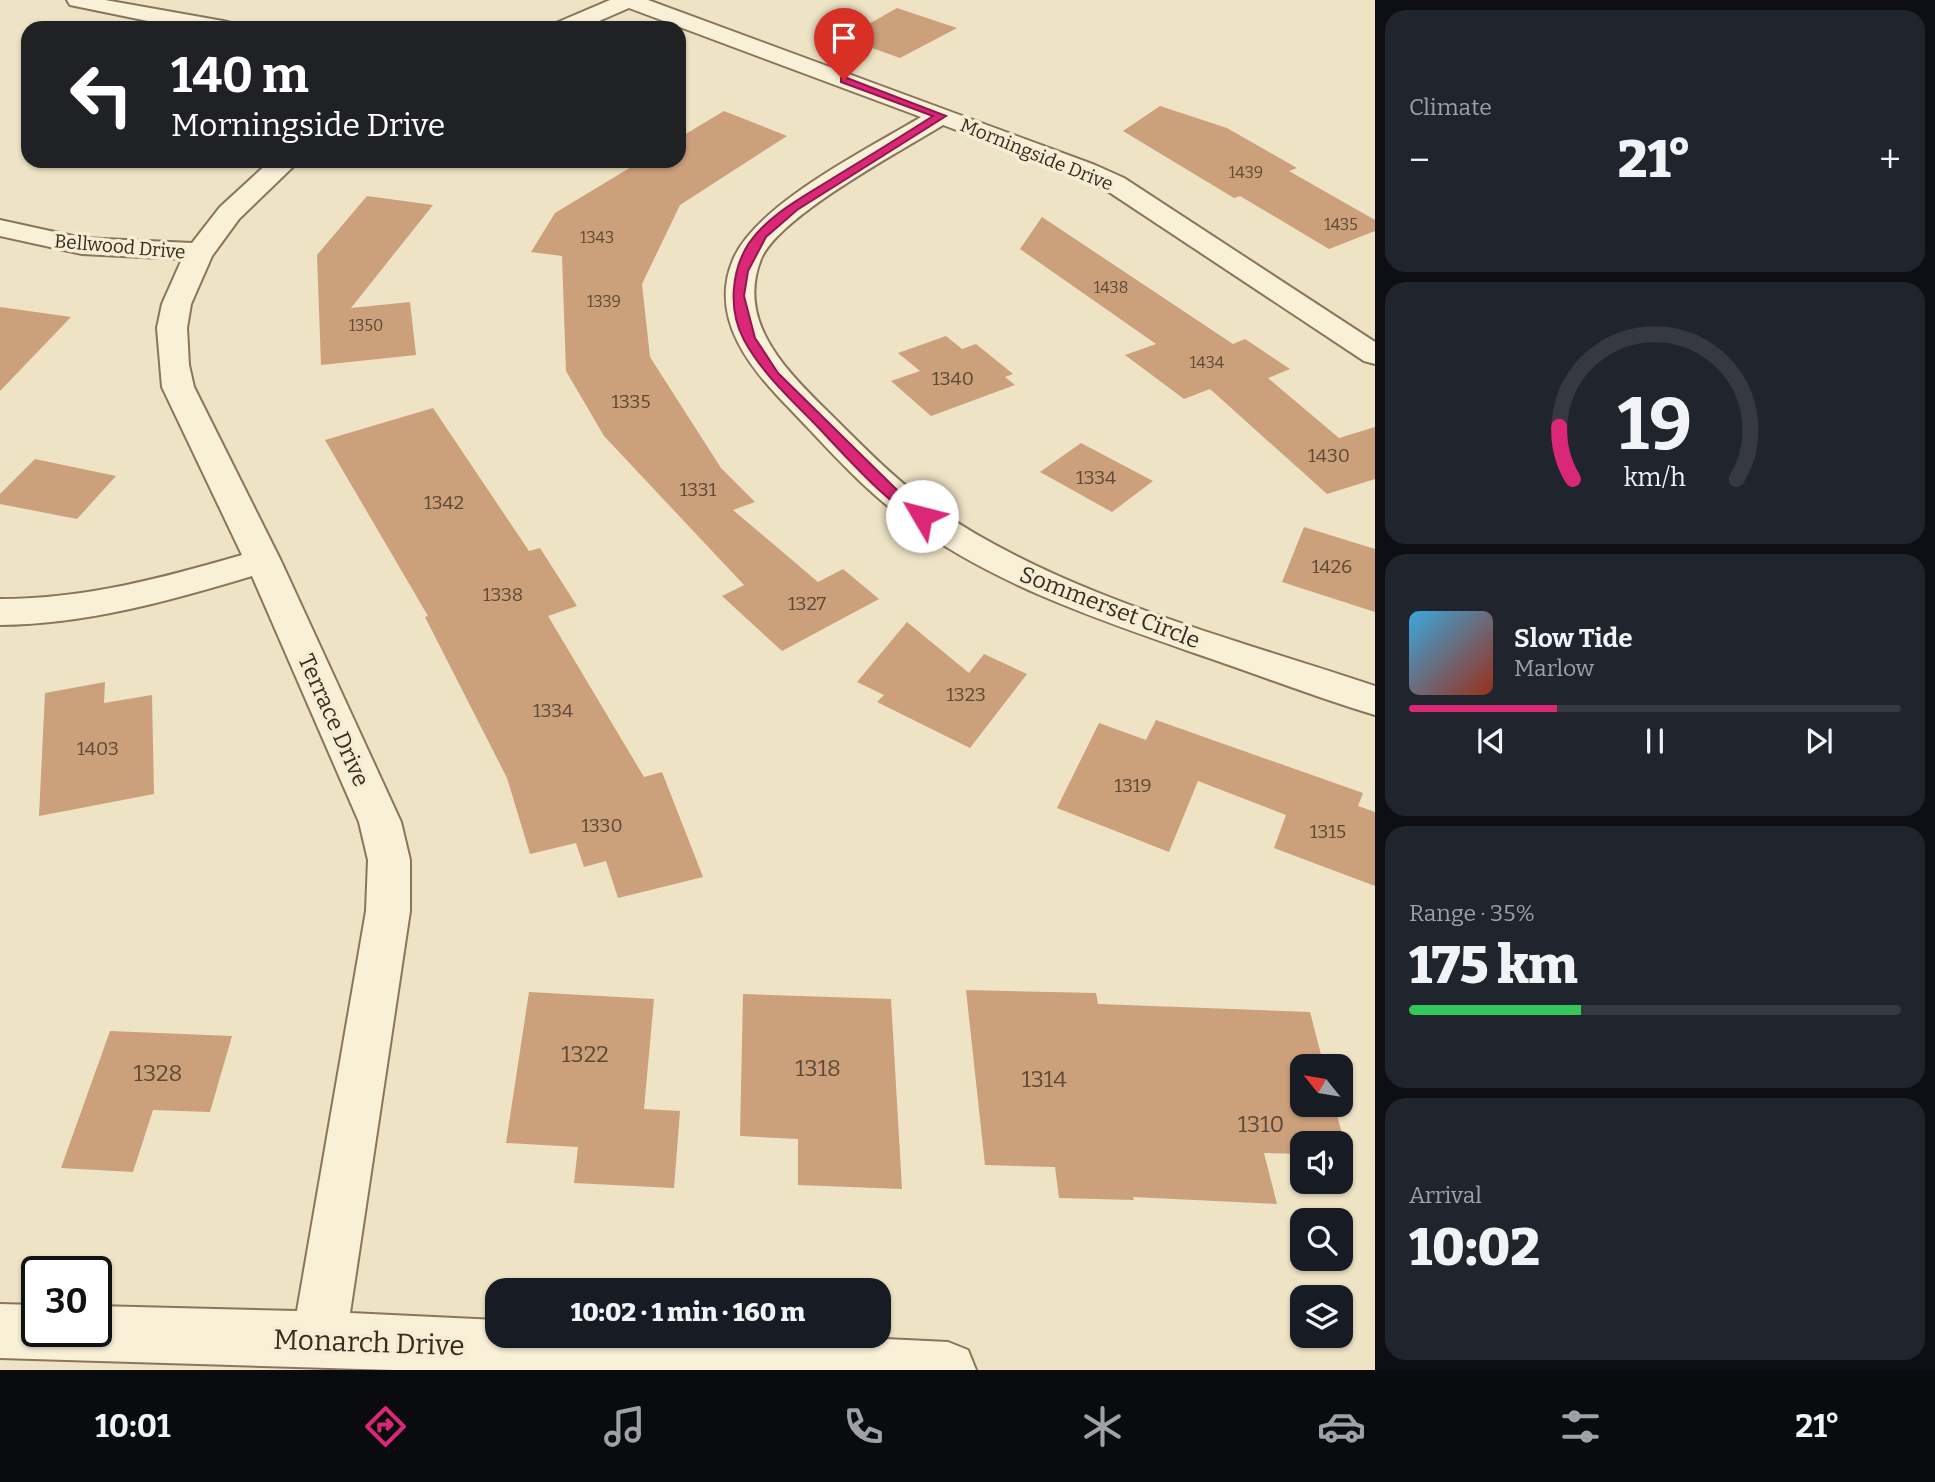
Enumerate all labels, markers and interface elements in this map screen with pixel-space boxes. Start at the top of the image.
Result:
pin [814,8,874,80]
icon: arrive [825,19,863,57]
text: 140 m [171,46,309,105]
icon: left [56,49,147,140]
text: Climate [1409,93,1492,121]
text: Morningside Drive [171,106,445,144]
street label: Morningside Drive [957,113,1117,196]
text: 21° [1618,128,1691,191]
text: − [1409,137,1430,183]
text: + [1879,137,1901,183]
house number: 1439 [1229,163,1263,182]
house number: 1435 [1324,215,1358,234]
house number: 1343 [580,228,614,247]
street label: Bellwood Drive [53,229,187,264]
house number: 1438 [1094,278,1128,297]
house number: 1339 [587,292,621,311]
house number: 1350 [349,316,383,335]
house number: 1434 [1190,353,1225,372]
house number: 1340 [932,367,974,390]
text: 19 [1618,381,1692,468]
house number: 1335 [611,390,651,413]
house number: 1430 [1308,444,1350,467]
text: km/h [1624,463,1686,493]
house number: 1334 [1076,466,1116,489]
house number: 1331 [680,478,717,501]
position arrow [885,479,959,553]
house number: 1342 [424,491,464,514]
house number: 1426 [1312,555,1352,578]
street label: Sommerset Circle [1016,560,1204,654]
house number: 1338 [483,583,523,606]
house number: 1327 [788,592,827,615]
text: Slow Tide [1514,623,1633,654]
street label: Terrace Drive [292,649,376,791]
text: Marlow [1514,654,1594,682]
house number: 1323 [946,683,986,706]
house number: 1334 [533,699,573,722]
icon: previous [1472,722,1510,760]
icon: pause [1636,722,1674,760]
icon: next [1800,722,1838,760]
house number: 1403 [77,737,119,760]
house number: 1319 [1114,774,1152,797]
house number: 1330 [581,814,623,837]
house number: 1315 [1310,820,1346,843]
text: Range · 35% [1409,899,1535,927]
text: 175 km [1409,934,1578,997]
house number: 1322 [561,1040,609,1068]
house number: 1318 [795,1054,841,1082]
north arrow [1290,1054,1353,1116]
map controls [1290,1054,1353,1348]
house number: 1328 [134,1059,182,1087]
house number: 1314 [1021,1065,1067,1093]
house number: 1310 [1238,1110,1284,1138]
button: sound [1290,1131,1353,1194]
text: Arrival [1409,1181,1482,1209]
button: search [1290,1208,1353,1271]
text: 10:02 [1409,1216,1540,1279]
speed limit sign: 30 [21,1256,112,1347]
button: layers [1290,1285,1353,1348]
text: 10:02 · 1 min · 160 m [571,1297,805,1328]
street label: Monarch Drive [273,1323,465,1362]
icon: directions [361,1402,410,1451]
icon: music [600,1402,649,1451]
icon: phone [839,1402,888,1451]
icon: climate [1078,1402,1127,1451]
icon: car [1317,1402,1366,1451]
icon: filters [1556,1402,1605,1451]
text: 10:01 [95,1407,171,1445]
text: 21° [1795,1407,1840,1445]

